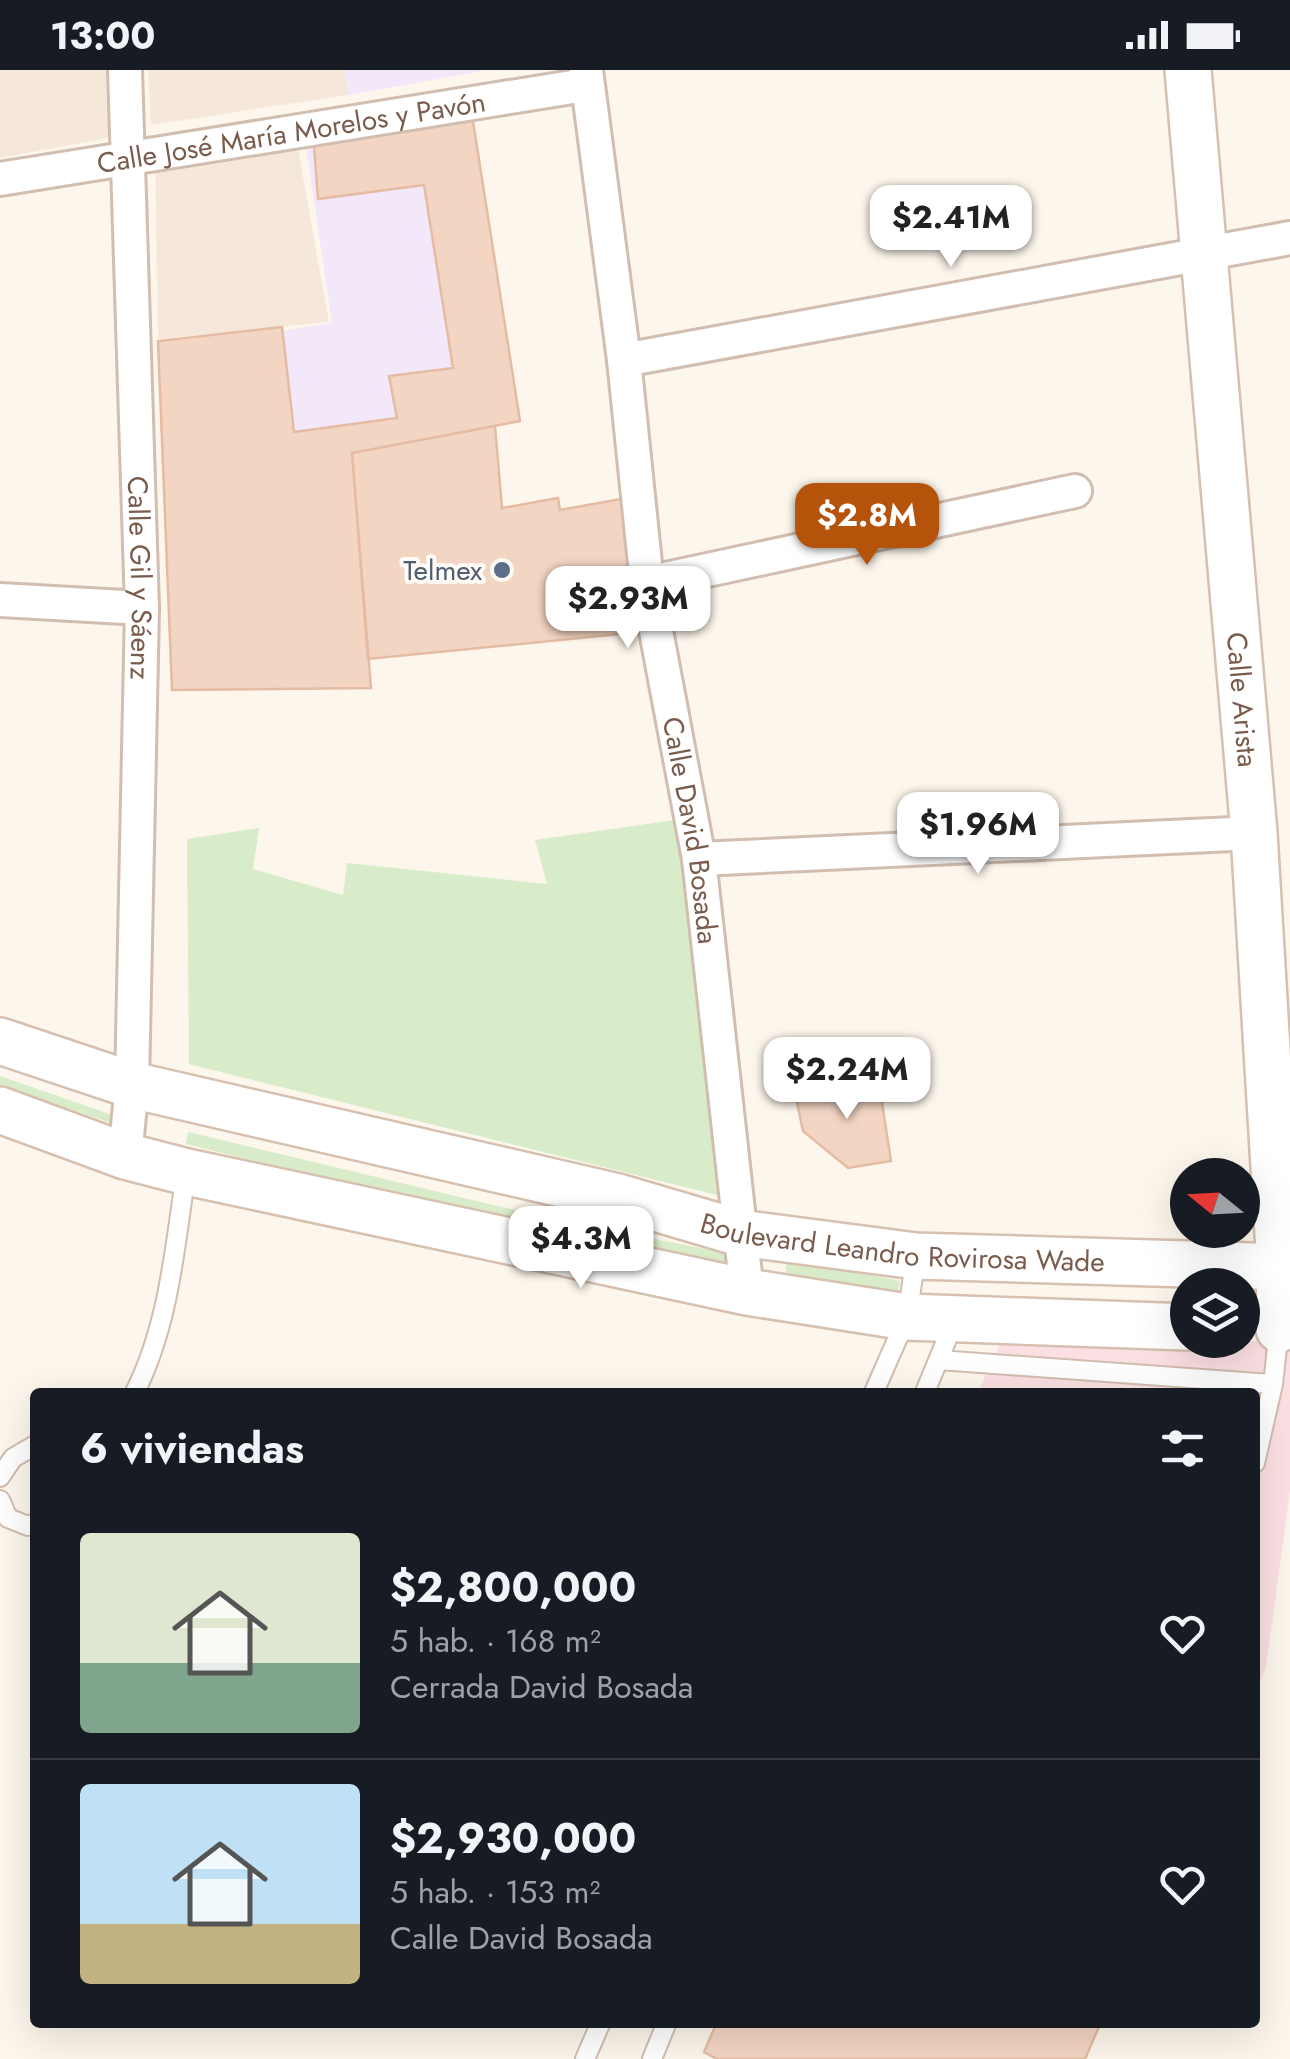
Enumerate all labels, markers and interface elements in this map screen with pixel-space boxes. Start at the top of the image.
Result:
text: 13:00 [50,8,156,63]
street label: Calle José María Morelos y Pavón [94,81,489,184]
pin: $2.41M [870,185,1032,270]
text: $2.41M [892,194,1010,240]
street label: Calle Gil y Sáenz [117,475,163,680]
pin: $2.8M [797,483,937,568]
text: $2.8M [817,492,917,538]
place label: Telmex [403,550,482,591]
marker: Telmex [491,559,513,581]
pin: $2.93M [547,566,709,651]
text: $2.93M [568,575,689,621]
street label: Calle Arista [1216,631,1269,769]
street label: Calle David Bosada [652,713,729,946]
pin: $1.96M [897,792,1059,877]
text: $1.96M [919,801,1037,847]
pin: $2.24M [766,1037,928,1122]
text: $2.24M [785,1046,909,1092]
north arrow [1170,1158,1260,1248]
map controls [1170,1158,1260,1358]
street label: Boulevard Leandro Rovirosa Wade [695,1202,1105,1282]
pin: $4.3M [511,1206,651,1291]
text: $4.3M [531,1215,631,1261]
button: layers [1170,1268,1260,1358]
text: 6 viviendas [80,1418,304,1479]
icon: filters [1155,1421,1210,1476]
text: $2,800,000 [390,1557,636,1618]
icon: home [160,1573,280,1693]
icon: heart [1155,1606,1210,1661]
text: 5 hab. · 168 m² [390,1618,601,1664]
text: Cerrada David Bosada [390,1664,693,1710]
text: $2,930,000 [390,1808,636,1869]
icon: home [160,1824,280,1944]
icon: heart [1155,1857,1210,1912]
text: 5 hab. · 153 m² [390,1869,600,1915]
text: Calle David Bosada [390,1915,653,1961]

